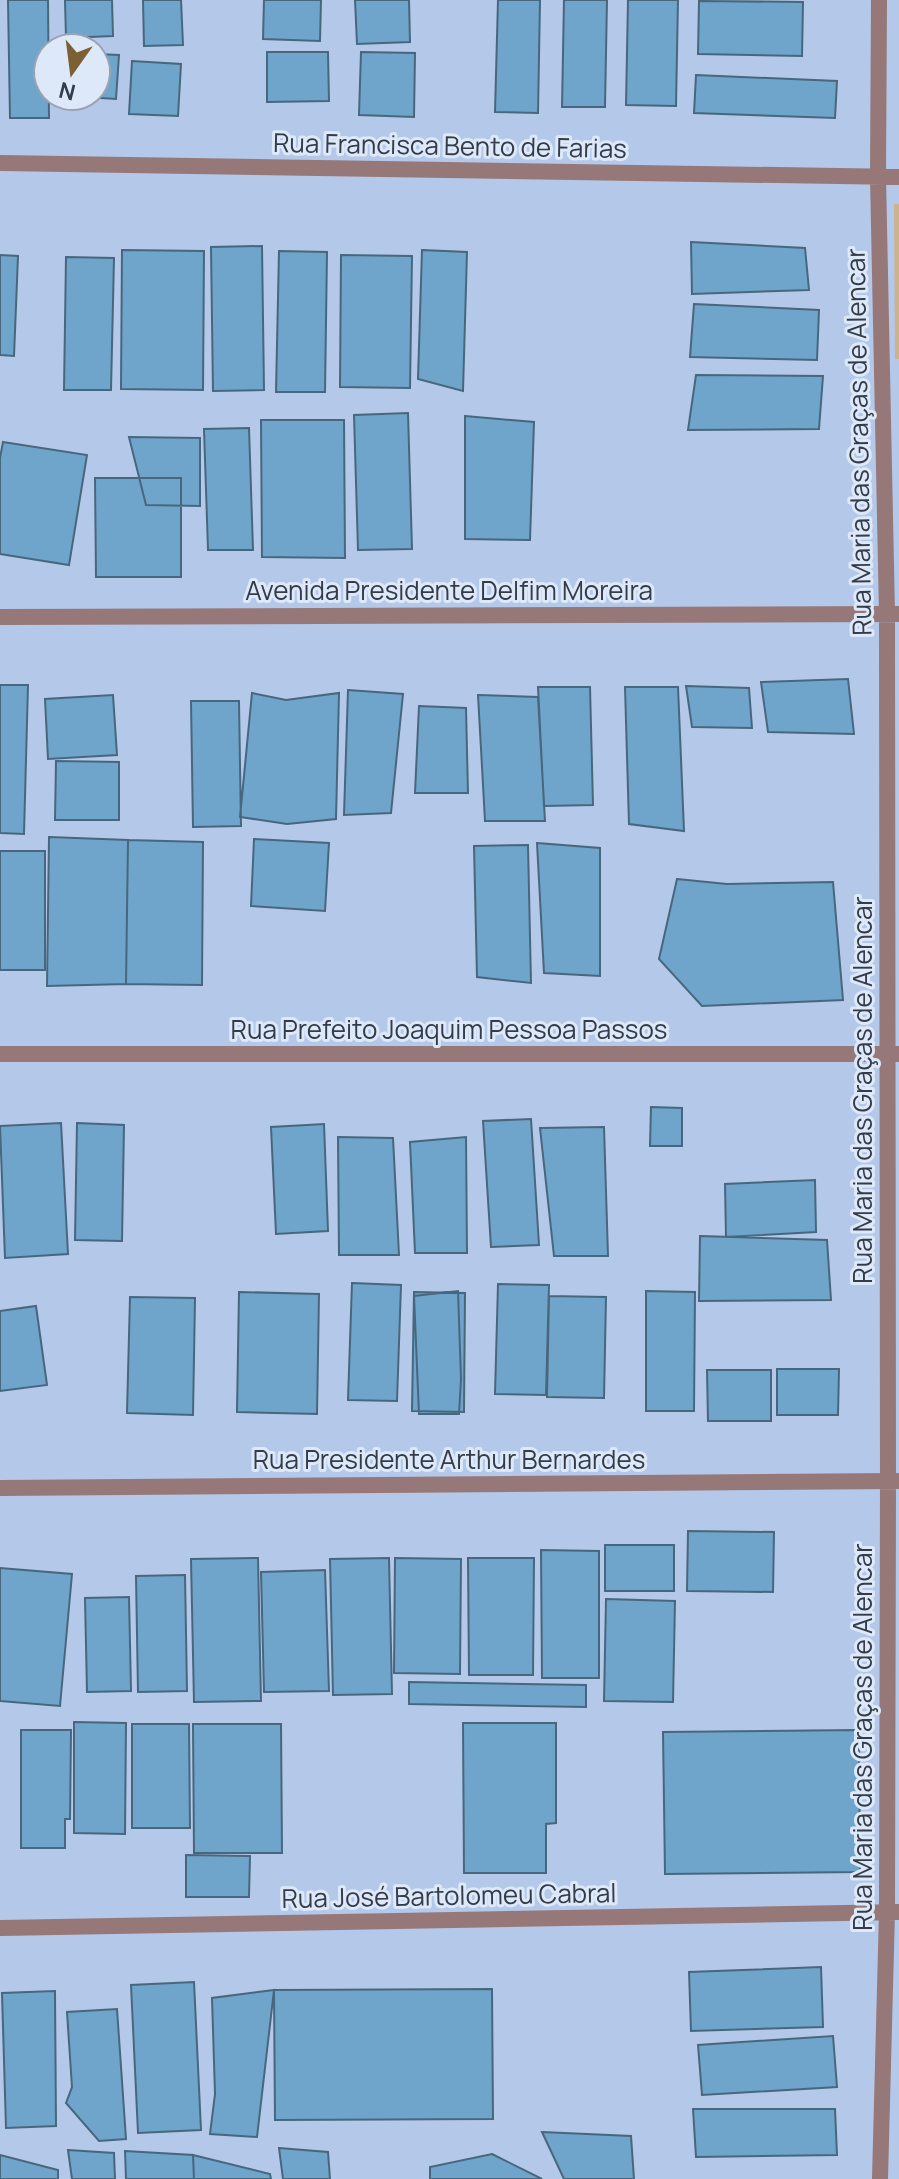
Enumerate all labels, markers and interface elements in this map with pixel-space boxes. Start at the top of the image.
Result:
north arrow [32,32,112,112]
text: N [56,75,78,108]
street label: Rua Francisca Bento de Farias [273,124,627,166]
street label: Rua Maria das Graças de Alencar [837,248,879,636]
street label: Avenida Presidente Delfim Moreira [245,572,653,608]
street label: Rua Maria das Graças de Alencar [844,896,880,1284]
street label: Rua Prefeito Joaquim Pessoa Passos [231,1011,667,1047]
street label: Rua Presidente Arthur Bernardes [253,1441,645,1477]
street label: Rua Maria das Graças de Alencar [844,1543,880,1931]
street label: Rua José Bartolomeu Cabral [281,1874,617,1916]

